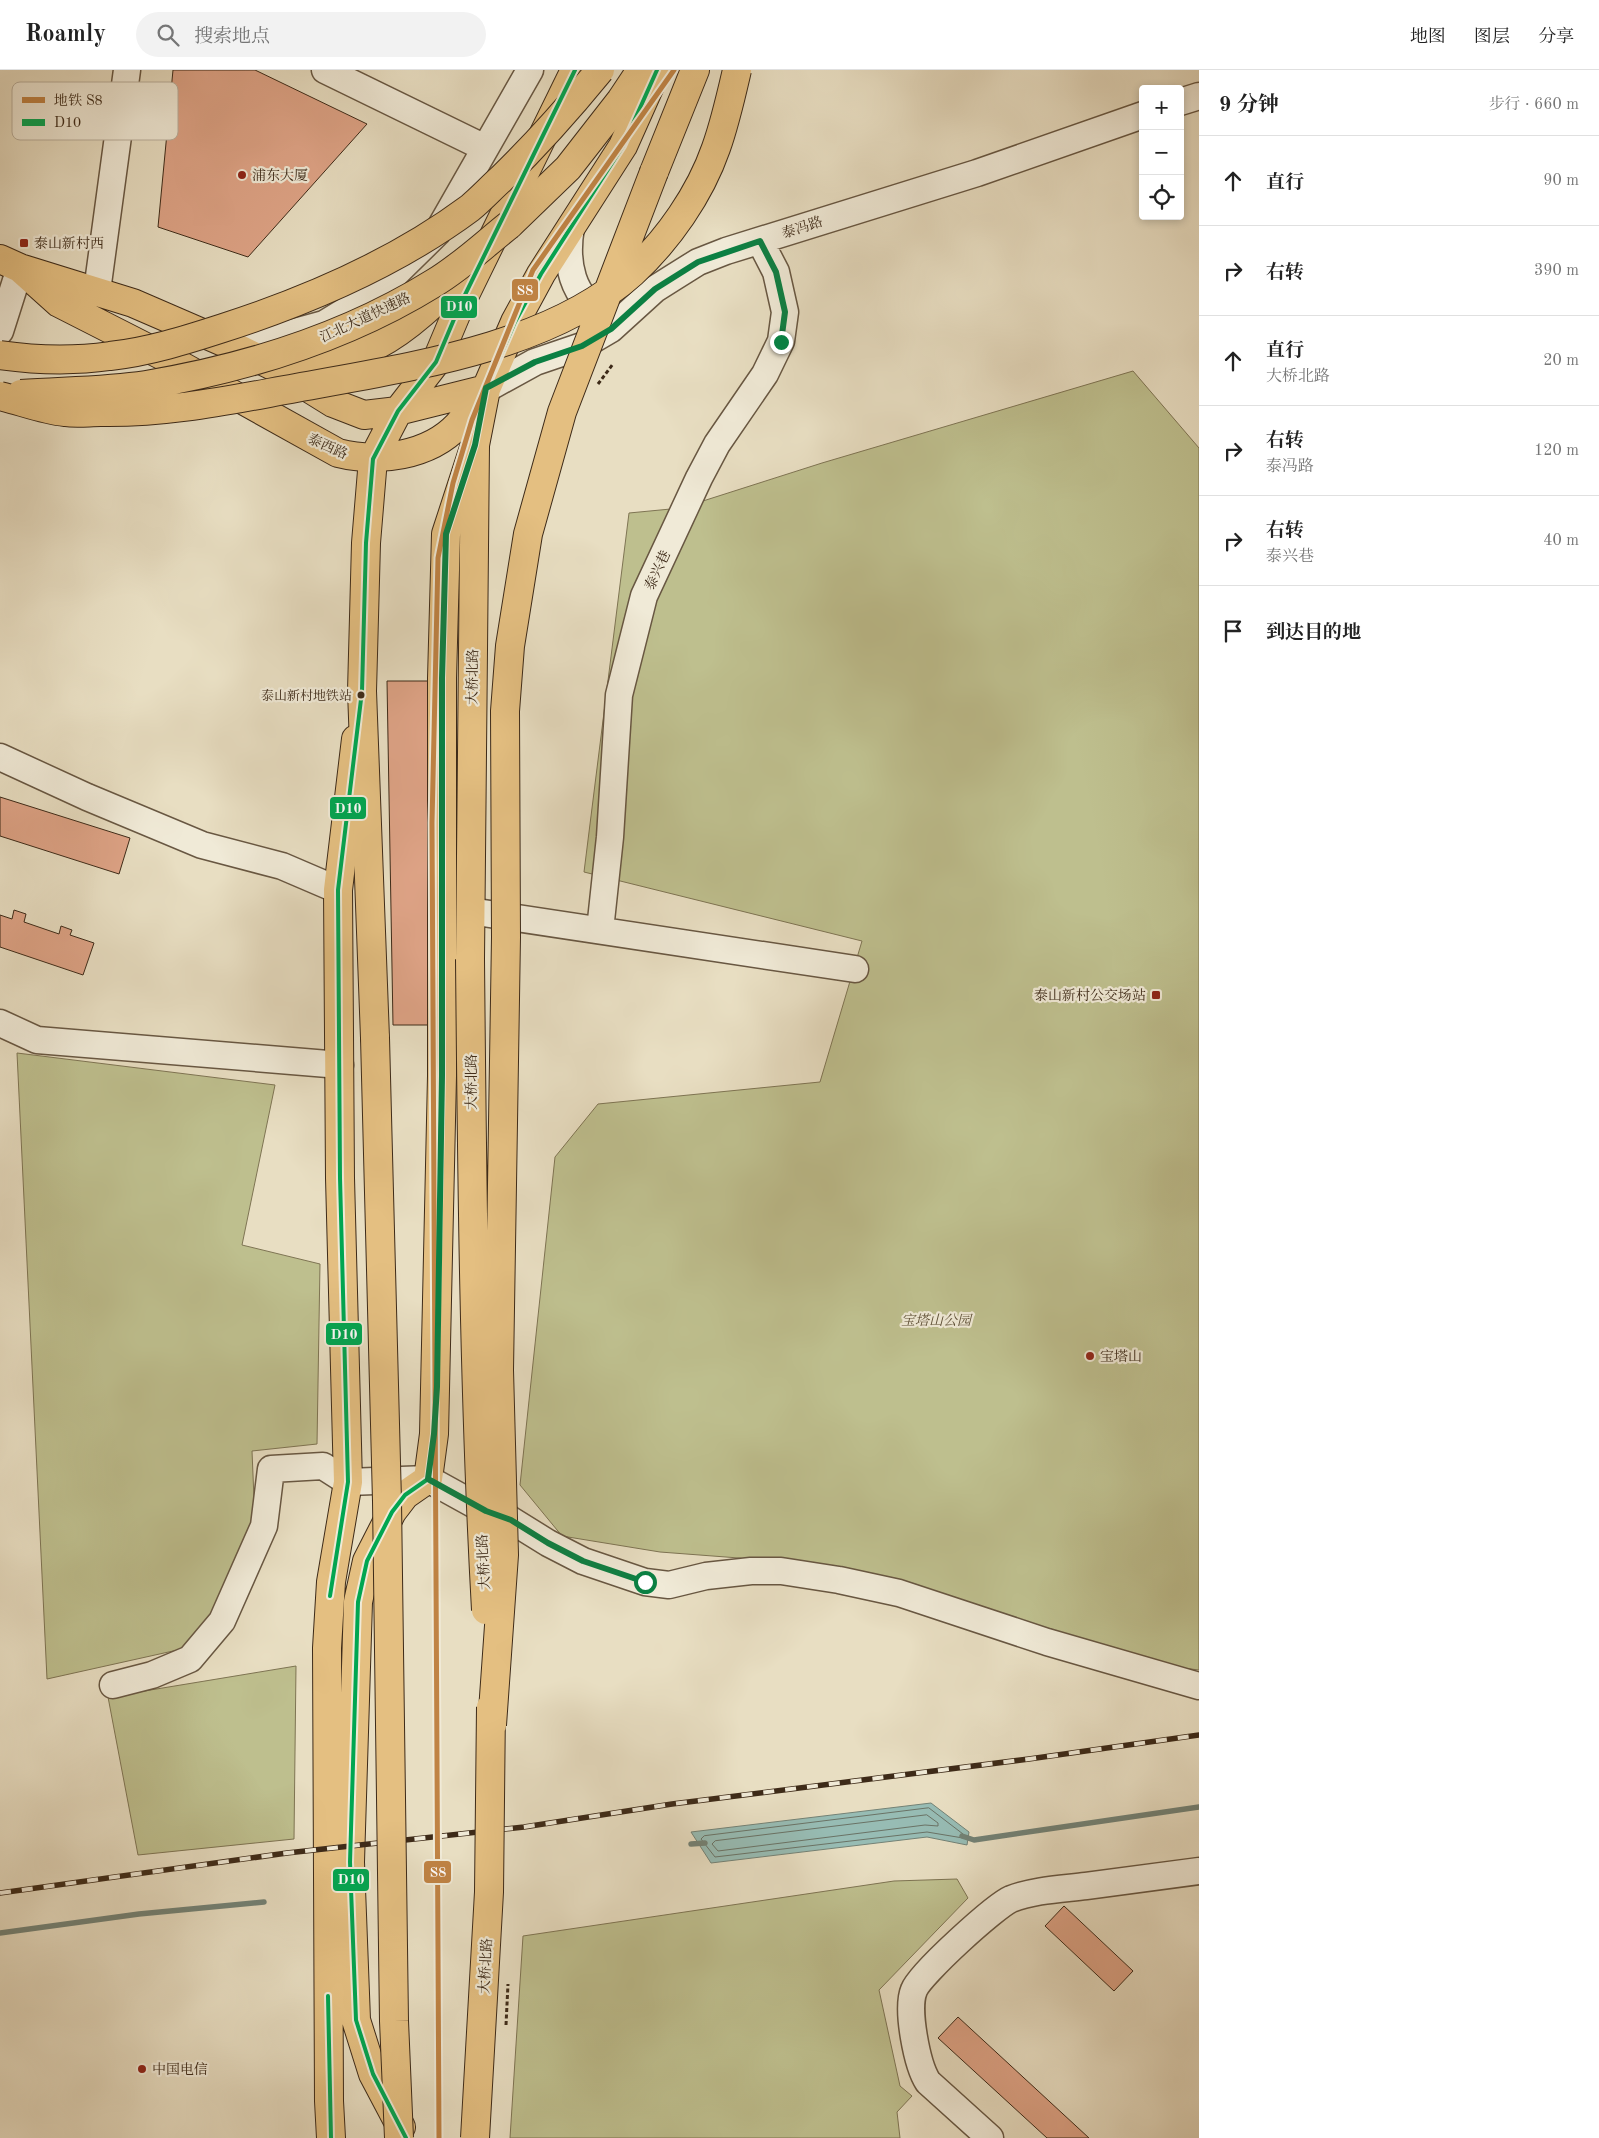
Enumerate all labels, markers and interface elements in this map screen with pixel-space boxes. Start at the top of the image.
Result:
search box [136,12,486,57]
icon: search [154,21,182,49]
text: Roamly [25,23,106,47]
text: 搜索地点 [194,28,270,47]
text: 地图 [1410,28,1446,46]
text: 图层 [1474,28,1510,46]
text: 分享 [1538,28,1574,46]
legend [12,82,178,140]
map controls [1139,85,1184,220]
button: + [1139,85,1184,130]
text: 地铁 S8 [54,93,103,108]
text: 9 分钟 [1219,95,1279,116]
text: 步行 · 660 m [1489,97,1579,113]
text: D10 [54,116,81,130]
button: − [1139,130,1184,175]
icon: ahead [1219,167,1247,195]
place label: 浦东大厦 [252,168,308,183]
marker: 浦东大厦 [236,169,248,181]
text: 90 m [1543,173,1579,189]
text: 直行 [1266,174,1304,193]
button: locate [1139,175,1184,220]
street label: 泰冯路 [780,214,824,241]
place label: 泰山新村西 [34,236,104,251]
marker: 泰山新村西 [18,237,30,249]
icon: right [1219,257,1247,285]
text: 390 m [1534,263,1579,279]
text: 右转 [1266,264,1304,283]
line badge: S8 [511,278,539,302]
text: S8 [517,284,533,298]
street label: 江北大道快速路 [318,290,413,345]
line badge: D10 [440,295,478,319]
text: D10 [445,300,473,314]
route end [770,331,793,354]
text: 直行 [1266,342,1304,361]
icon: ahead [1219,347,1247,375]
text: 20 m [1543,353,1579,369]
text: 大桥北路 [1266,369,1330,385]
street label: 泰西路 [306,431,350,462]
text: 右转 [1266,432,1304,451]
icon: right [1219,437,1247,465]
text: 120 m [1534,443,1579,459]
text: 泰冯路 [1266,459,1314,475]
text: 右转 [1266,522,1304,541]
icon: right [1219,527,1247,555]
text: 40 m [1543,533,1579,549]
street label: 泰兴巷 [642,548,673,592]
text: 泰兴巷 [1266,549,1314,565]
icon: arrive [1219,617,1247,645]
text: 到达目的地 [1266,624,1361,643]
street label: 大桥北路 [465,649,480,705]
place label: 泰山新村地铁站 [261,689,352,703]
marker: 泰山新村地铁站 [356,690,366,700]
line badge: D10 [329,796,367,820]
text: D10 [334,802,362,816]
place label: 泰山新村公交场站 [1034,988,1146,1003]
marker: 泰山新村公交场站 [1150,989,1162,1001]
street label: 大桥北路 [464,1054,479,1110]
park label: 宝塔山公园 [901,1313,973,1328]
line badge: D10 [325,1322,363,1346]
text: D10 [330,1328,358,1342]
place label: 宝塔山 [1100,1349,1142,1364]
marker: 宝塔山 [1084,1350,1096,1362]
street label: 大桥北路 [475,1534,492,1590]
route start [634,1571,657,1594]
line badge: S8 [423,1860,452,1884]
text: S8 [430,1866,446,1880]
line badge: D10 [332,1868,370,1892]
text: D10 [337,1873,365,1887]
street label: 大桥北路 [477,1938,494,1994]
place label: 中国电信 [152,2062,208,2077]
marker: 中国电信 [136,2063,148,2075]

